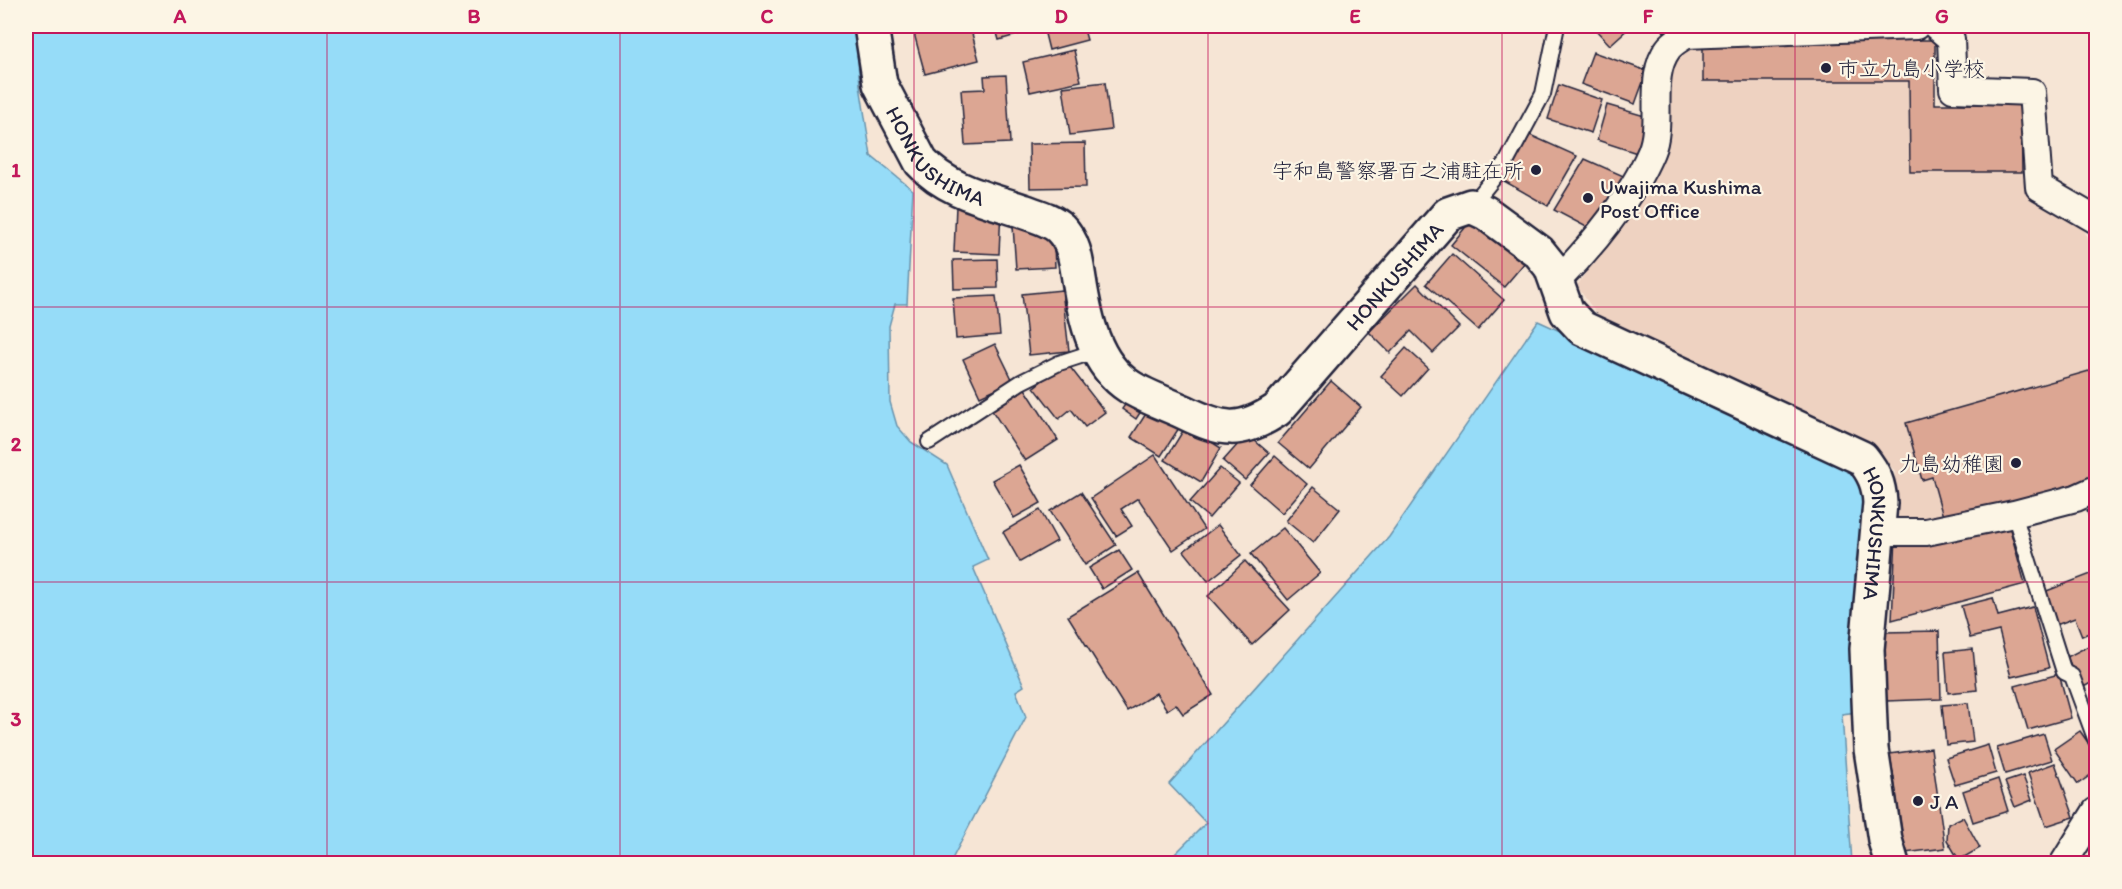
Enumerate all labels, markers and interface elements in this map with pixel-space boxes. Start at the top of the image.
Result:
text: A [173,4,187,28]
text: B [468,4,481,28]
text: C [761,4,774,28]
text: D [1054,4,1068,28]
text: E [1349,4,1361,28]
text: F [1643,4,1654,28]
text: G [1935,4,1949,28]
place label: 市立九島小学校 [1838,56,1985,81]
marker: 市立九島小学校 [1819,61,1833,75]
street label: HONKUSHIMA [881,102,989,211]
text: 1 [11,158,21,182]
place label: 宇和島警察署百之浦駐在所 [1272,158,1524,183]
marker: 宇和島警察署百之浦駐在所 [1529,163,1543,177]
place label: Uwajima Kushima Post Office [1600,174,1762,223]
marker: Uwajima Kushima Post Office [1581,191,1595,205]
street label: HONKUSHIMA [1340,216,1448,335]
text: 2 [11,432,22,456]
place label: 九島幼稚園 [1899,451,2004,476]
marker: 九島幼稚園 [2009,456,2023,470]
street label: HONKUSHIMA [1858,462,1893,602]
text: 3 [11,707,22,731]
place label: J A [1930,789,1959,814]
marker: J A [1911,794,1925,808]

